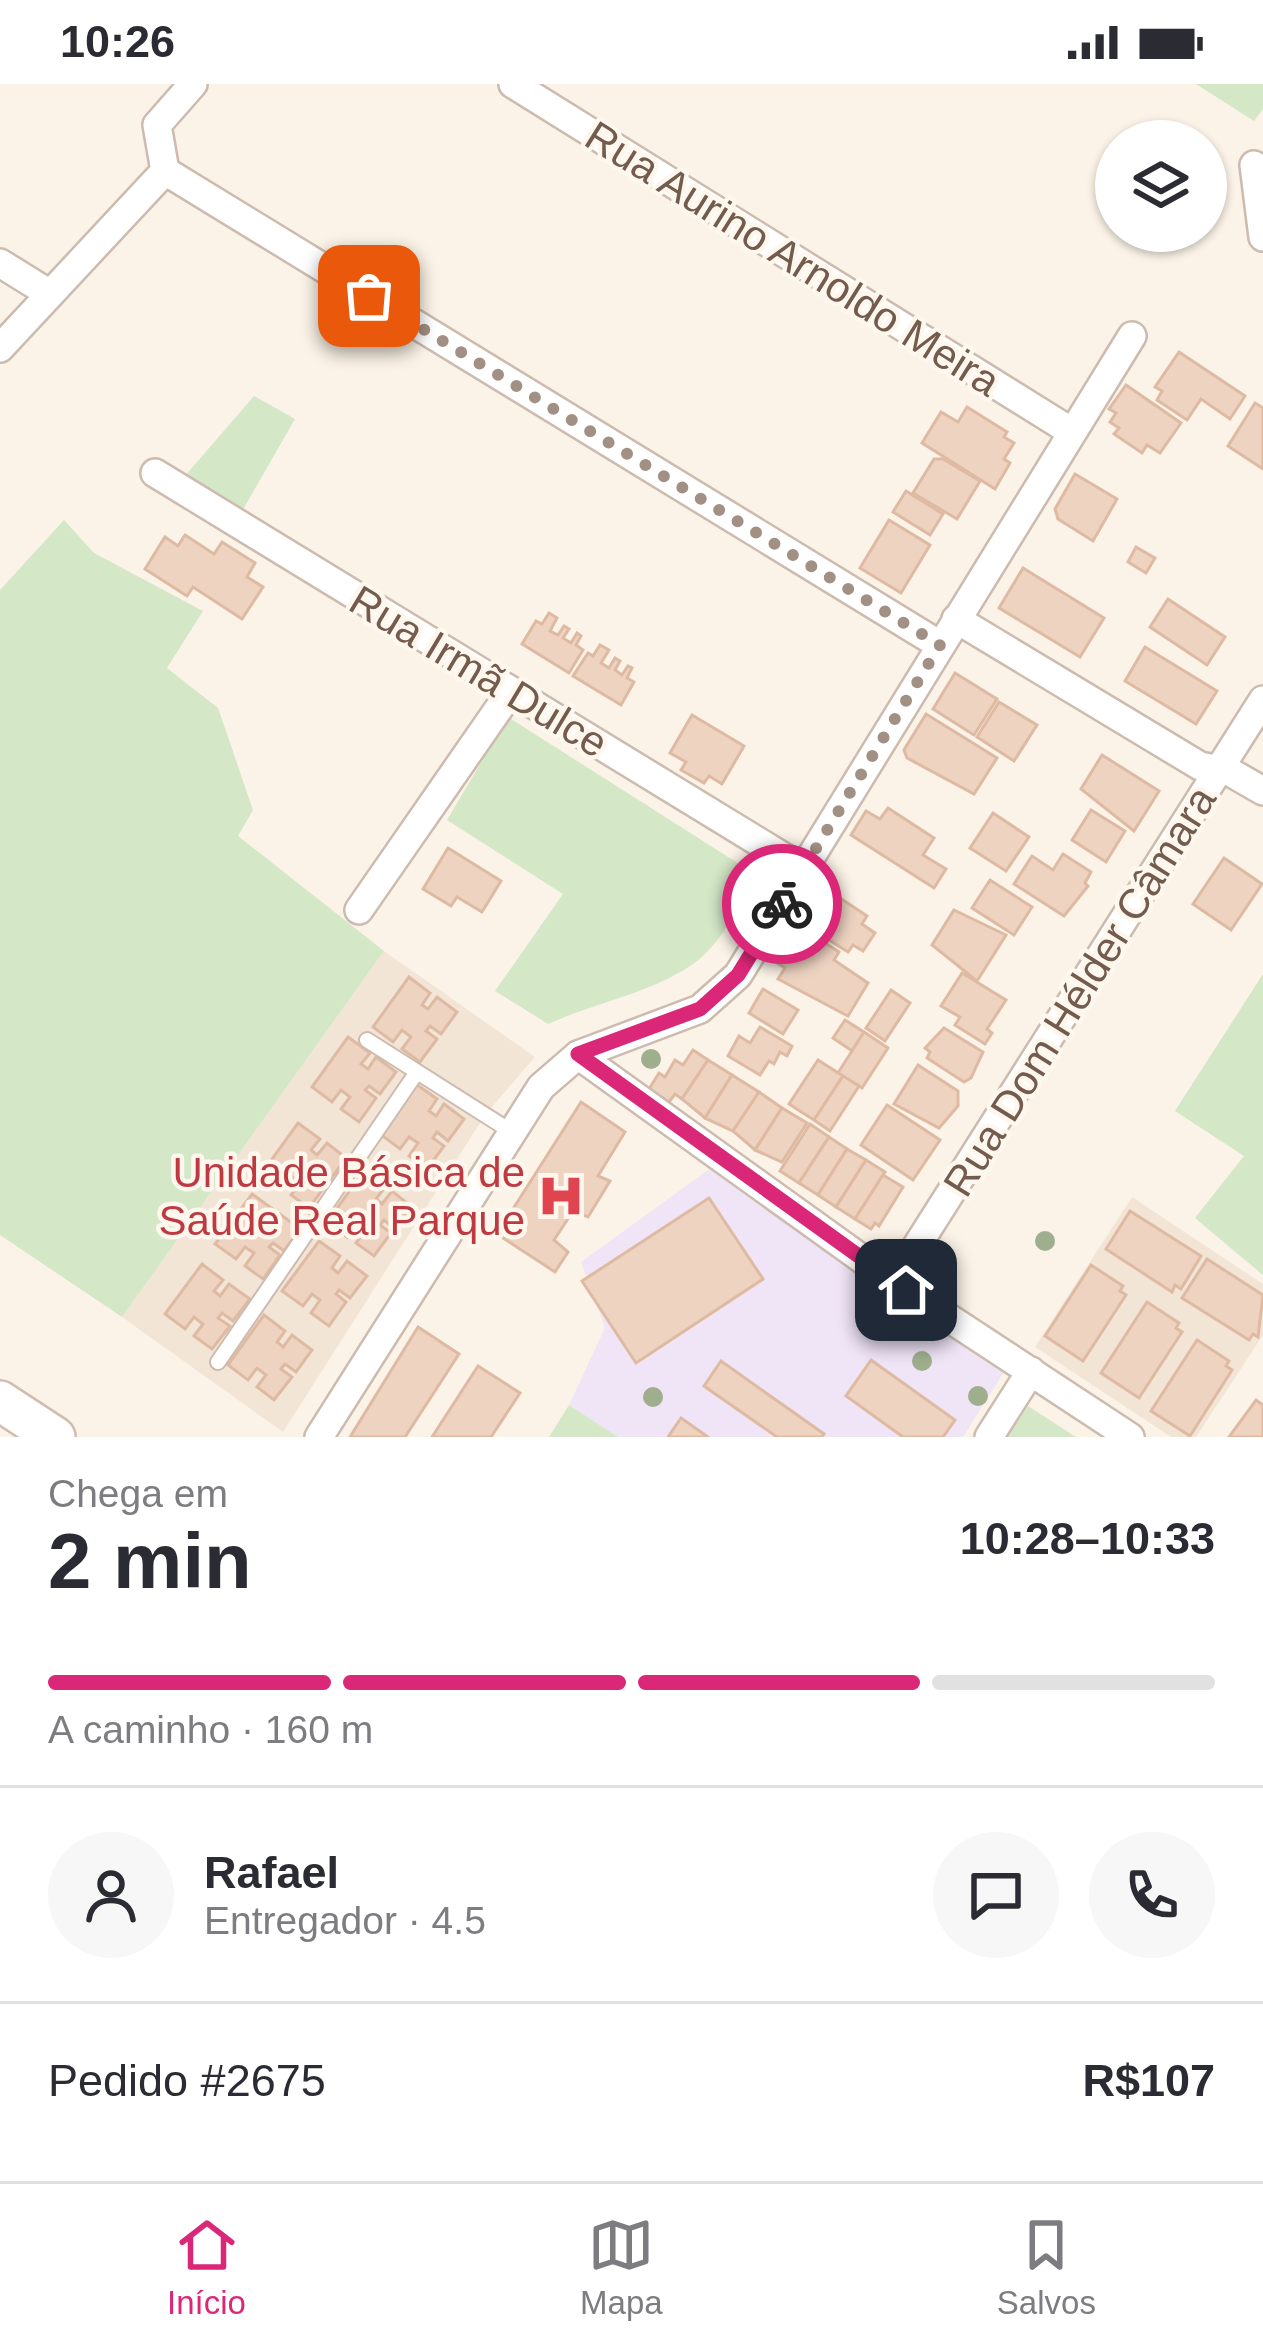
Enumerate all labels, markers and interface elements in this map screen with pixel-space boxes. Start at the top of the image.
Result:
text: 10:26 [60,16,175,67]
street label: Rua Aurino Arnoldo Meira [577,112,1009,406]
map controls [1095,120,1227,252]
button: layers [1095,120,1227,252]
pin [318,245,420,347]
icon: bag [336,263,402,329]
street label: Rua Irmã Dulce [342,576,616,767]
street label: Rua Dom Hélder Câmara [934,777,1225,1205]
courier [722,844,842,964]
icon: bike [749,871,815,937]
place label: Unidade Básica de Saúde Real Parque [158,1149,525,1244]
hospital icon: Unidade Básica de Saúde Real Parque [536,1171,586,1221]
pin [855,1239,957,1341]
icon: home [873,1257,939,1323]
text: Chega em [48,1472,228,1515]
text: 10:28–10:33 [960,1513,1215,1564]
text: 2 min [48,1517,252,1605]
text: A caminho · 160 m [48,1708,373,1751]
button: person [48,1832,174,1958]
button: chat [933,1832,1059,1958]
button: phone [1089,1832,1215,1958]
text: Rafael [204,1847,339,1898]
text: Entregador · 4.5 [204,1899,486,1942]
text: Pedido #2675 [48,2055,326,2106]
text: R$107 [1082,2055,1215,2106]
tab: Início [167,2212,246,2322]
tab: Mapa [580,2212,663,2322]
tab: Salvos [997,2212,1096,2322]

